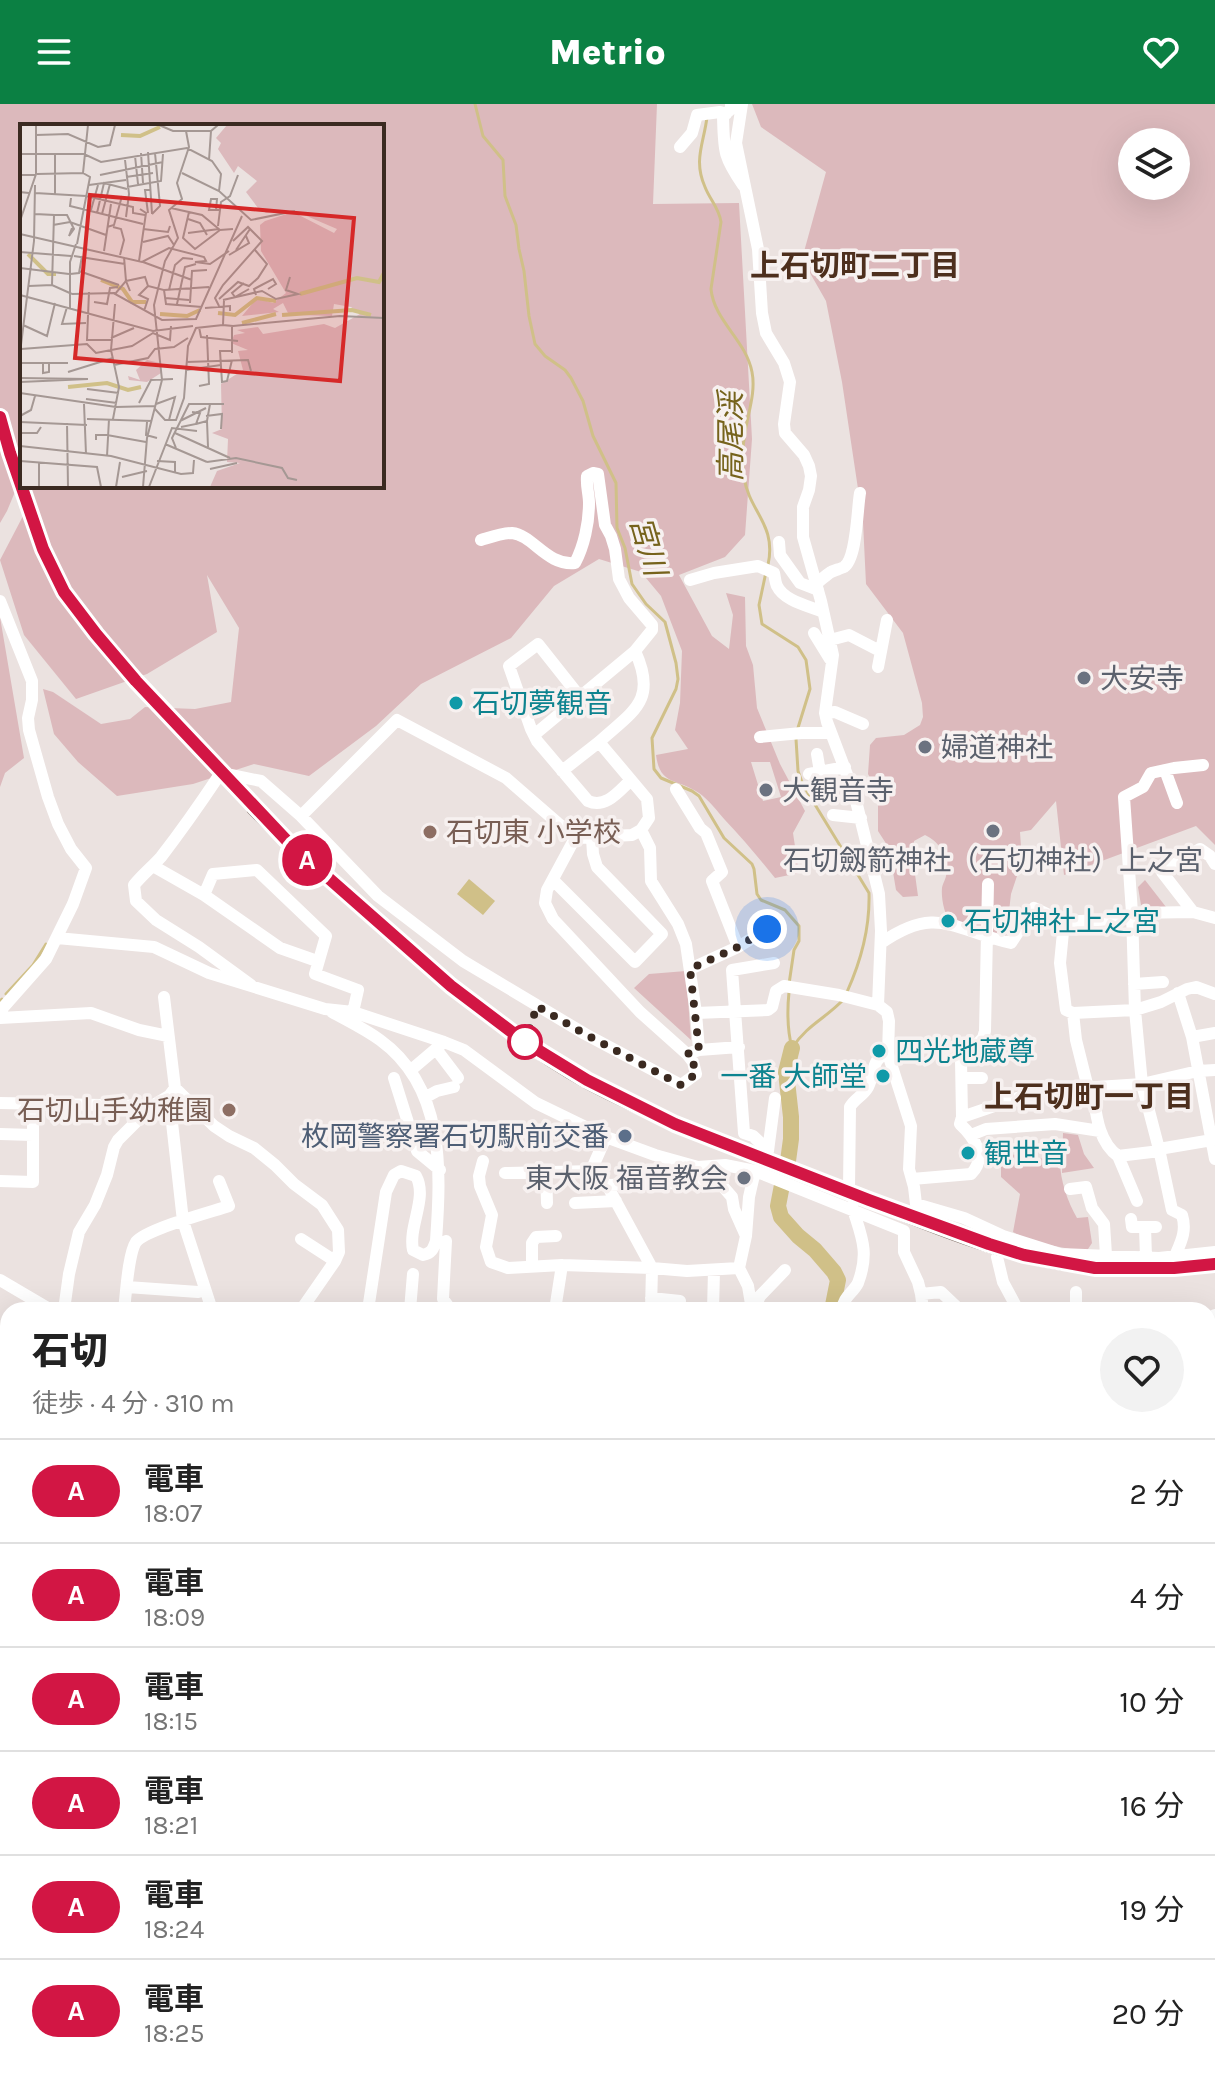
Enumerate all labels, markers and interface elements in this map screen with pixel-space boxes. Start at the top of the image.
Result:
icon: menu [32,30,76,74]
icon: heart [1139,30,1183,74]
text: Metrio [549,31,666,73]
inset map [20,124,384,488]
map controls [1118,128,1190,200]
button: layers [1118,128,1190,200]
district label: 上石切町二丁目 [750,248,960,284]
water label: 高尾渓 [713,388,749,482]
water label: 宮川 [622,512,674,583]
place label: 大安寺 [1100,662,1184,695]
marker: 大安寺 [1075,669,1093,687]
place label: 石切夢観音 [472,687,612,720]
marker: 石切夢観音 [447,694,465,712]
place label: 婦道神社 [941,731,1053,764]
marker: 婦道神社 [916,738,934,756]
place label: 大観音寺 [782,774,894,807]
marker: 大観音寺 [757,781,775,799]
place label: 石切東 小学校 [446,816,621,849]
marker: 石切劔箭神社（石切神社）上之宮 [984,822,1002,840]
marker: 石切東 小学校 [421,823,439,841]
line badge: A [281,834,333,886]
text: A [298,843,316,876]
place label: 石切劔箭神社（石切神社）上之宮 [783,844,1203,877]
place label: 石切神社上之宮 [964,905,1160,938]
your location [747,909,787,949]
marker: 石切神社上之宮 [939,912,957,930]
unlabelled marker [508,1025,542,1059]
place label: 四光地蔵尊 [895,1035,1035,1068]
marker: 四光地蔵尊 [870,1042,888,1060]
place label: 一番 大師堂 [720,1060,867,1093]
marker: 一番 大師堂 [874,1067,892,1085]
district label: 上石切町一丁目 [984,1079,1194,1115]
place label: 石切山手幼稚園 [17,1094,213,1127]
marker: 石切山手幼稚園 [220,1101,238,1119]
place label: 枚岡警察署石切駅前交番 [301,1120,609,1153]
marker: 枚岡警察署石切駅前交番 [616,1127,634,1145]
place label: 観世音 [984,1137,1068,1170]
marker: 観世音 [959,1144,977,1162]
place label: 東大阪 福音教会 [525,1162,728,1195]
marker: 東大阪 福音教会 [735,1169,753,1187]
button: heart [1100,1328,1184,1412]
text: 石切 [32,1329,108,1374]
text: 徒歩 · 4 分 · 310 m [32,1388,235,1419]
text: 電車 [144,1461,204,1497]
text: A [67,1474,85,1507]
text: 2 分 [1129,1476,1184,1512]
text: 18:07 [144,1498,202,1529]
text: 電車 [144,1565,204,1601]
text: A [67,1578,85,1611]
text: 4 分 [1130,1580,1184,1616]
text: 18:09 [144,1602,205,1633]
text: 電車 [144,1669,204,1705]
text: A [67,1682,85,1715]
text: 10 分 [1119,1684,1184,1720]
text: 18:15 [144,1706,198,1737]
text: 電車 [144,1773,204,1809]
text: A [67,1786,85,1819]
text: 16 分 [1120,1788,1184,1824]
text: 18:21 [144,1810,198,1841]
text: 電車 [144,1877,204,1913]
text: A [67,1890,85,1923]
text: 19 分 [1120,1892,1184,1928]
text: 18:24 [144,1914,204,1945]
text: 電車 [144,1981,204,2017]
text: A [67,1994,85,2027]
text: 20 分 [1112,1996,1184,2032]
text: 18:25 [144,2018,204,2049]

